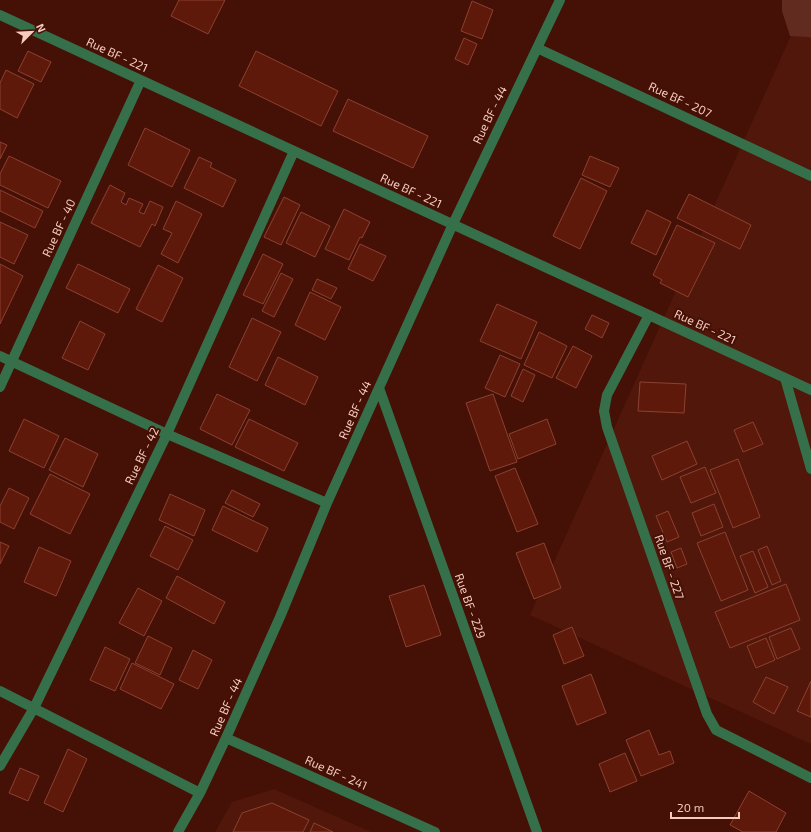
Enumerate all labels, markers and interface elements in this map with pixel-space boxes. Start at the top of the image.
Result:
north arrow [12,12,52,52]
text: N [34,21,49,34]
street label: Rue BF - 221 [85,34,150,74]
street label: Rue BF - 207 [647,78,714,120]
street label: Rue BF - 44 [469,83,509,146]
street label: Rue BF - 221 [379,170,444,210]
street label: Rue BF - 40 [39,196,78,259]
street label: Rue BF - 221 [673,306,738,346]
street label: Rue BF - 44 [335,378,373,441]
street label: Rue BF - 42 [121,424,161,486]
street label: Rue BF - 227 [652,533,688,601]
street label: Rue BF - 229 [453,571,489,640]
street label: Rue BF - 44 [206,675,244,738]
street label: Rue BF - 241 [303,752,370,792]
scale bar [671,794,739,820]
text: 20 m [677,800,704,814]

